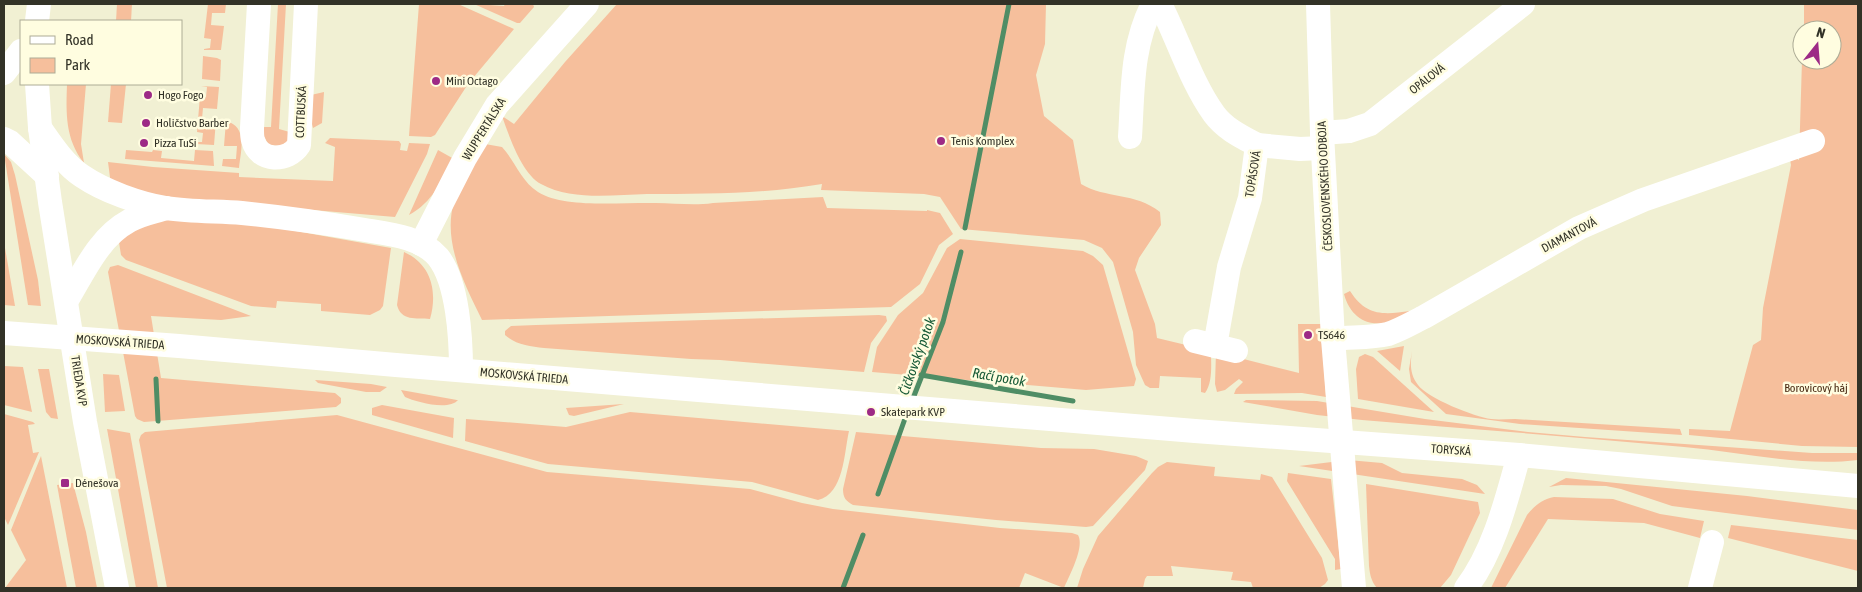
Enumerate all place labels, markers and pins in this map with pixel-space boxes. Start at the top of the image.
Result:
place label: Mini Octago [446,74,498,88]
marker: Mini Octago [430,75,442,87]
place label: Hogo Fogo [158,88,204,102]
marker: Hogo Fogo [142,89,154,101]
place label: Holičstvo Barber [156,116,229,130]
marker: Holičstvo Barber [140,117,152,129]
place label: Tenis Komplex [951,134,1014,148]
marker: Tenis Komplex [935,135,947,147]
place label: Pizza TuSi [154,136,197,150]
marker: Pizza TuSi [138,137,150,149]
place label: TS646 [1318,328,1346,342]
marker: TS646 [1302,329,1314,341]
place label: Skatepark KVP [881,405,945,419]
marker: Skatepark KVP [865,406,877,418]
place label: Dénešova [75,476,119,490]
marker: Dénešova [59,477,71,489]

